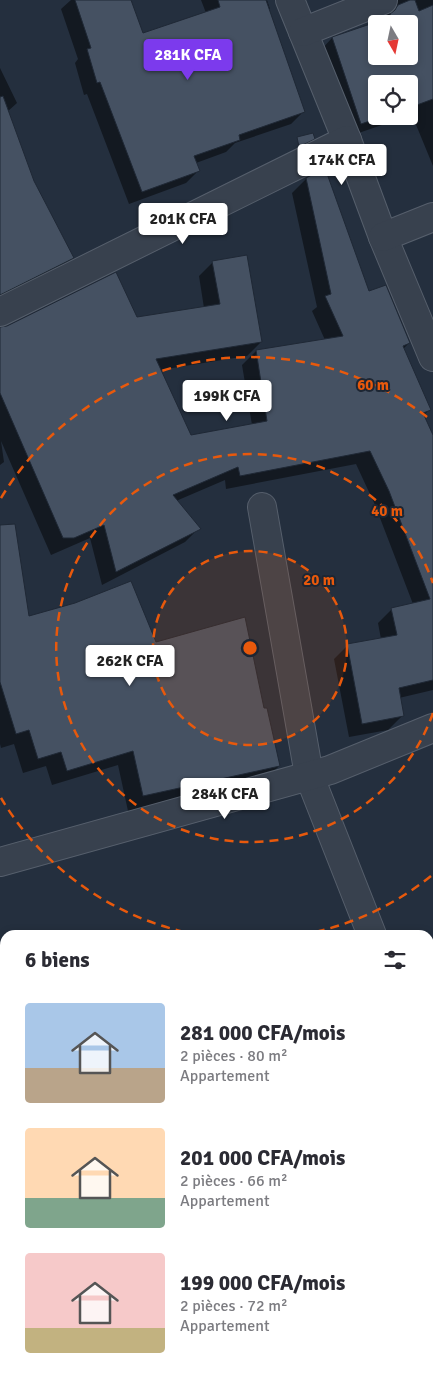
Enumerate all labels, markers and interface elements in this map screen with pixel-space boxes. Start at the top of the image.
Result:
north arrow [368,15,418,65]
map controls [368,15,418,125]
pin: 281K CFA [136,38,240,81]
text: 281K CFA [155,45,221,65]
button: locate [368,75,418,125]
pin: 174K CFA [290,144,394,186]
text: 174K CFA [309,150,375,170]
pin: 201K CFA [131,202,235,245]
text: 201K CFA [150,209,216,229]
text: 60 m [357,376,389,394]
pin: 199K CFA [175,380,279,422]
text: 199K CFA [194,386,260,406]
text: 40 m [371,502,403,520]
text: 20 m [303,571,335,589]
centre of rings [241,639,259,657]
pin: 262K CFA [78,644,182,687]
text: 262K CFA [97,651,163,671]
pin: 284K CFA [173,778,277,820]
text: 284K CFA [192,784,258,804]
icon: filters [381,946,409,974]
text: 6 biens [25,947,90,973]
text: 281 000 CFA/mois [180,1020,345,1046]
icon: home [65,1023,125,1083]
text: 2 pièces · 80 m² [180,1046,288,1066]
text: Appartement [180,1066,270,1086]
text: 201 000 CFA/mois [180,1145,345,1171]
icon: home [65,1148,125,1208]
text: 2 pièces · 66 m² [180,1171,288,1191]
text: Appartement [180,1191,270,1211]
text: 199 000 CFA/mois [180,1270,345,1296]
icon: home [65,1273,125,1333]
text: 2 pièces · 72 m² [180,1296,288,1316]
text: Appartement [180,1316,270,1336]

